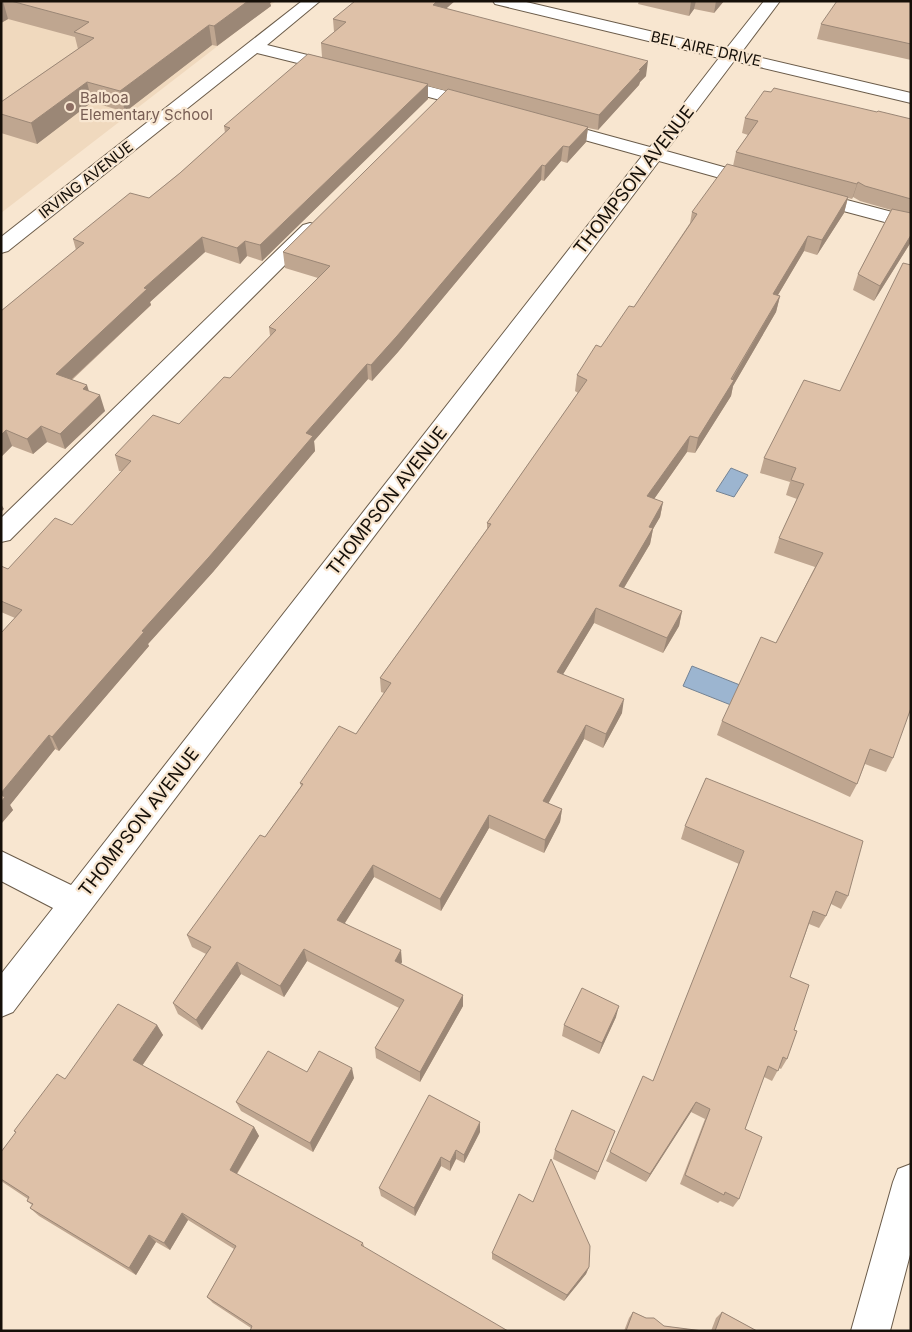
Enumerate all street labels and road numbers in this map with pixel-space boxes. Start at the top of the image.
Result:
street label: BEL AIRE DRIVE [649,27,763,70]
street label: THOMPSON AVENUE [569,101,698,258]
street label: IRVING AVENUE [35,137,137,222]
street label: THOMPSON AVENUE [322,422,451,579]
street label: THOMPSON AVENUE [74,743,203,900]

